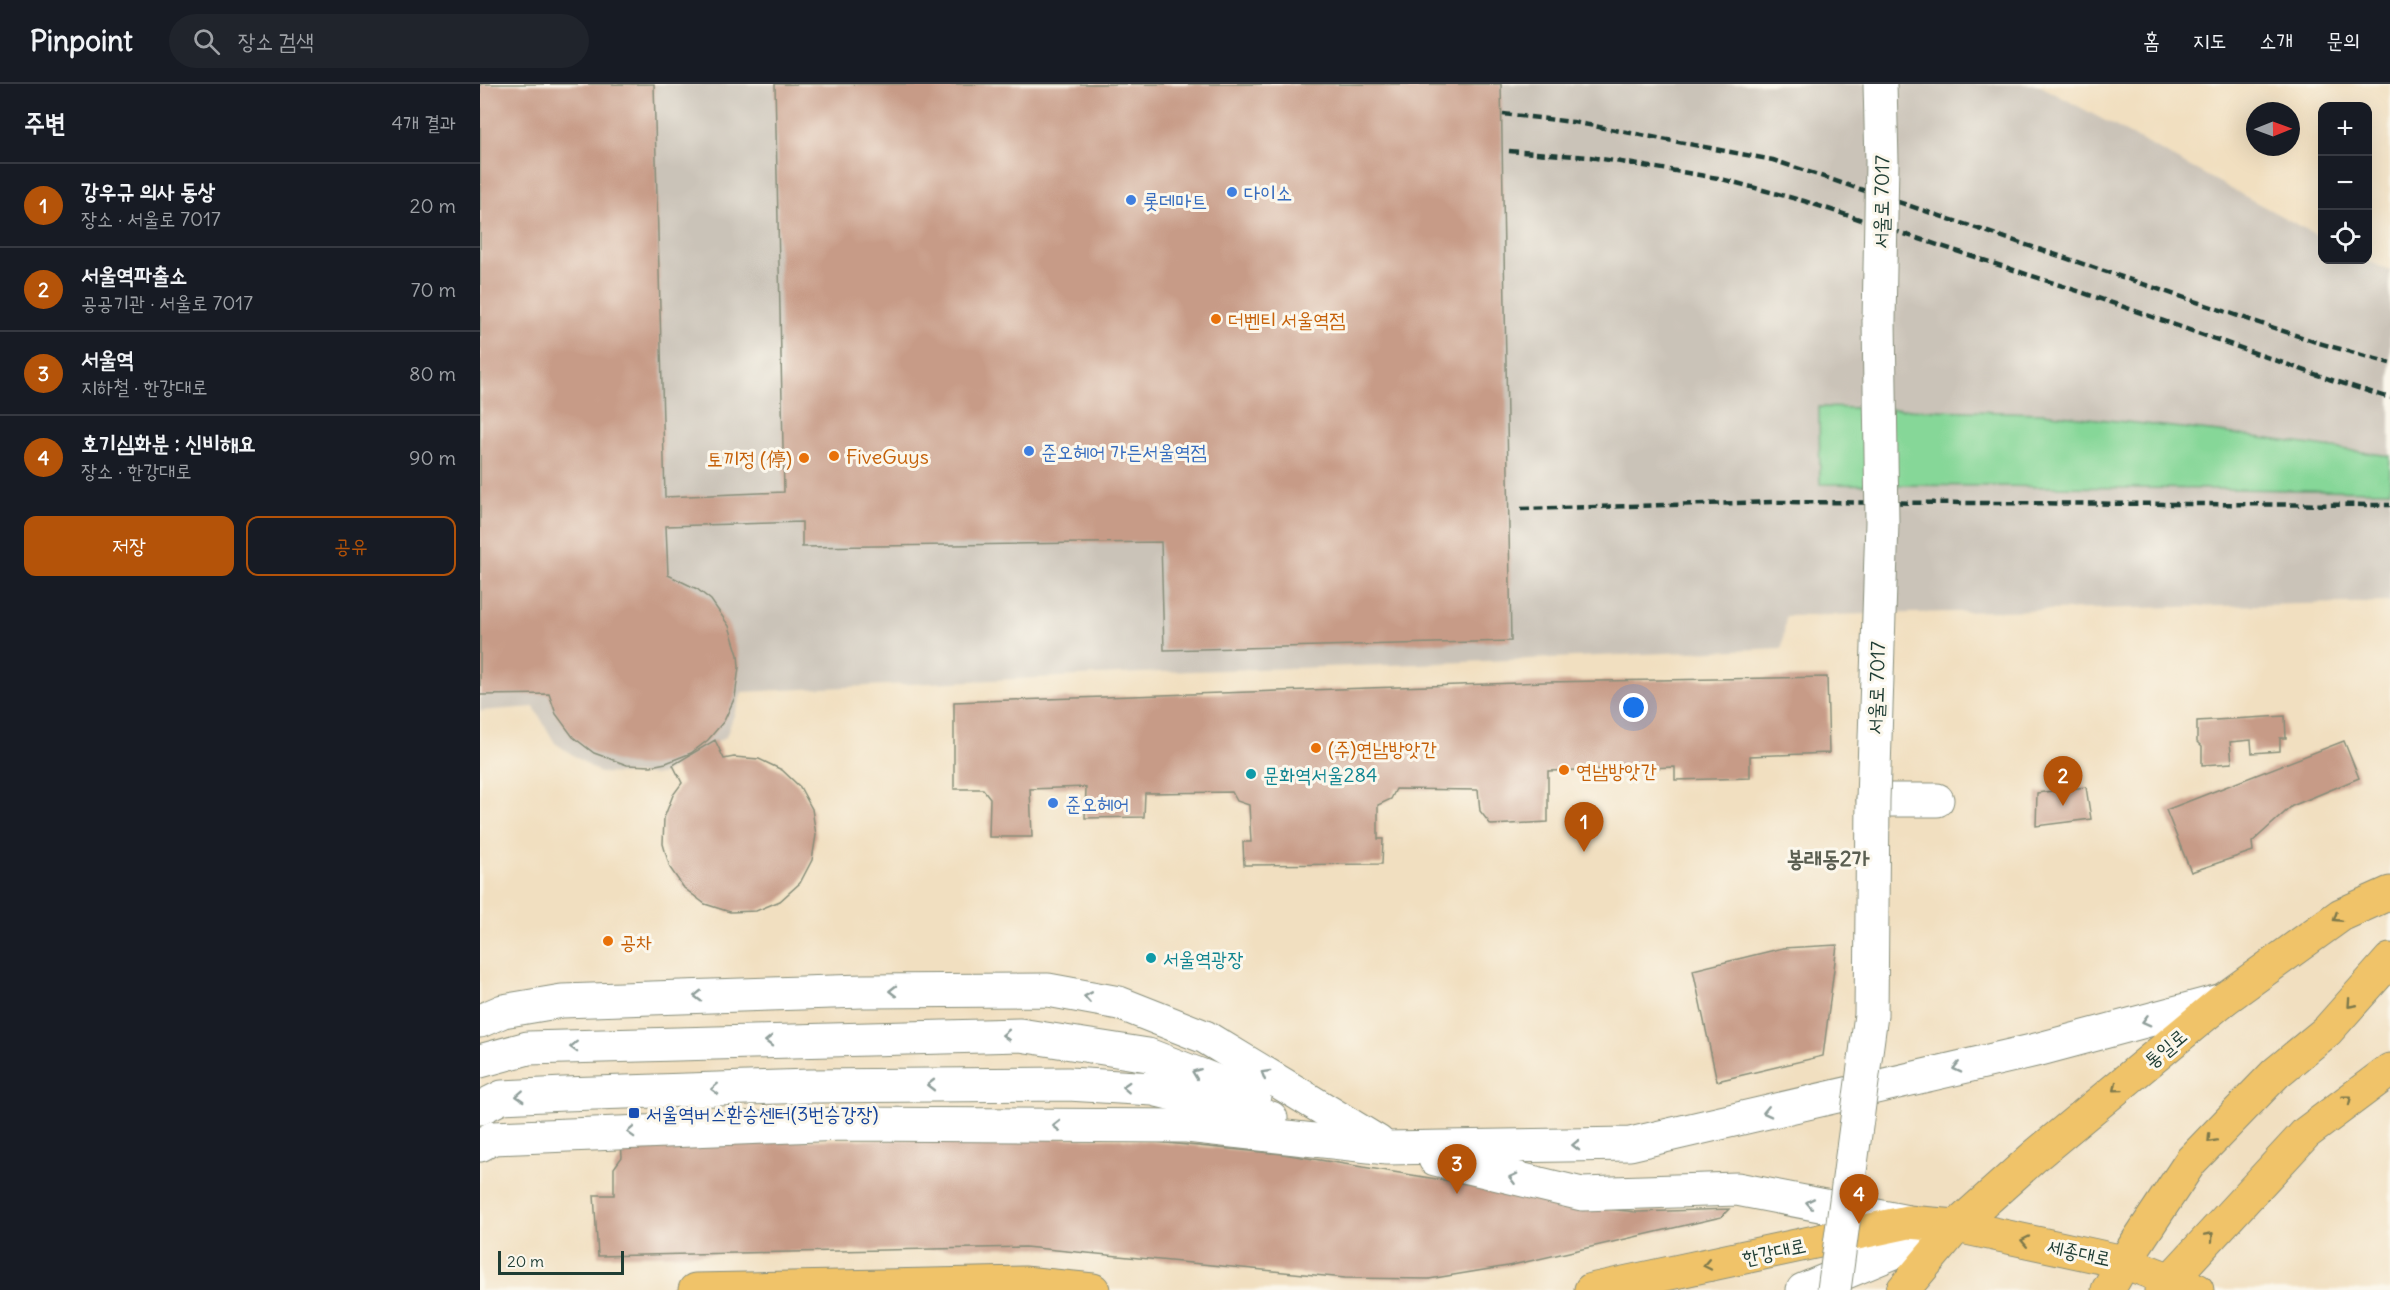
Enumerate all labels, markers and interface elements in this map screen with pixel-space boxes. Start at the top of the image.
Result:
search box [169,14,589,68]
text: Pinpoint [30,23,133,59]
icon: search [190,25,223,58]
text: 장소 검색 [238,27,314,55]
text: 홈 [2143,27,2160,54]
text: 지도 [2193,27,2226,54]
text: 소개 [2259,27,2293,54]
text: 문의 [2326,27,2360,54]
north arrow [2246,102,2300,156]
map controls [2318,102,2372,264]
button: + [2318,102,2372,156]
text: 주변 [24,106,66,139]
text: 4개 결과 [391,110,456,135]
street label: 서울로 7017 [1868,155,1894,249]
button: − [2318,156,2372,210]
text: 강우규 의사 동상 [81,177,215,205]
place label: 다이소 [1244,180,1292,205]
marker: 다이소 [1225,185,1239,199]
place label: 롯데마트 [1143,188,1207,213]
text: 1 [40,193,47,218]
text: 20 m [410,193,456,218]
marker: 롯데마트 [1124,193,1138,207]
text: 장소 · 서울로 7017 [81,206,221,231]
button: locate [2318,210,2372,264]
text: 서울역파출소 [81,261,187,289]
text: 2 [38,277,49,302]
text: 70 m [411,277,456,302]
text: 공공기관 · 서울로 7017 [81,290,253,315]
place label: 더벤티 서울역점 [1228,307,1345,332]
marker: 더벤티 서울역점 [1209,312,1223,326]
text: 서울역 [81,345,134,373]
text: 3 [38,361,49,386]
text: 80 m [409,361,456,386]
text: 지하철 · 한강대로 [81,374,208,399]
text: 호기심화분 : 신비해요 [81,429,256,457]
place label: 준오헤어 가든서울역점 [1041,439,1207,464]
place label: FiveGuys [846,444,929,469]
marker: 준오헤어 가든서울역점 [1022,444,1036,458]
text: 4 [38,445,49,470]
text: 90 m [409,445,456,470]
place label: 토끼정 (停) [707,446,792,471]
marker: FiveGuys [827,449,841,463]
marker: 토끼정 (停) [797,451,811,465]
text: 장소 · 한강대로 [81,458,192,483]
button: 저장 [24,516,234,576]
button: 공유 [246,516,456,576]
street label: 서울로 7017 [1862,641,1890,735]
your location [1619,693,1648,722]
place label: (주)연남방앗간 [1328,736,1437,761]
marker: (주)연남방앗간 [1309,741,1323,755]
pin: 2 [2044,756,2082,806]
place label: 연남방앗간 [1576,758,1656,783]
place label: 문화역서울284 [1263,762,1378,787]
marker: 연남방앗간 [1557,763,1571,777]
marker: 문화역서울284 [1244,767,1258,781]
place label: 준오헤어 [1065,791,1129,816]
marker: 준오헤어 [1046,796,1060,810]
pin: 1 [1564,802,1604,852]
district label: 봉래동2가 [1787,844,1870,872]
one-way arrow [2333,911,2344,922]
place label: 공차 [620,929,652,954]
marker: 공차 [601,934,615,948]
place label: 서울역광장 [1163,946,1243,971]
marker: 서울역광장 [1144,951,1158,965]
one-way arrow [889,985,898,997]
one-way arrow [694,990,703,1002]
one-way arrow [1083,991,1093,1004]
one-way arrow [2347,997,2358,1008]
one-way arrow [2141,1013,2151,1026]
street label: 통일로 [2138,1023,2192,1073]
one-way arrow [1001,1029,1010,1042]
one-way arrow [764,1035,773,1048]
one-way arrow [569,1040,578,1053]
one-way arrow [1952,1061,1962,1074]
one-way arrow [1191,1068,1201,1081]
one-way arrow [1261,1069,1271,1081]
one-way arrow [927,1079,936,1091]
one-way arrow [1122,1081,1131,1094]
one-way arrow [2113,1081,2124,1092]
one-way arrow [711,1083,720,1095]
one-way arrow [516,1090,525,1103]
one-way arrow [2342,1096,2353,1107]
place label: 서울역버스환승센터(3번승강장) [646,1101,879,1126]
one-way arrow [1762,1105,1772,1118]
marker: 서울역버스환승센터(3번승강장) [627,1106,641,1120]
one-way arrow [1052,1120,1061,1132]
one-way arrow [626,1126,635,1138]
one-way arrow [2207,1132,2218,1143]
one-way arrow [1571,1139,1580,1151]
pin: 3 [1438,1144,1476,1194]
one-way arrow [1508,1172,1518,1185]
pin: 4 [1840,1174,1878,1224]
one-way arrow [1805,1197,1815,1210]
street label: 한강대로 [1740,1232,1808,1270]
one-way arrow [2203,1232,2214,1243]
street label: 세종대로 [2045,1233,2113,1271]
one-way arrow [2021,1235,2031,1248]
scale bar [498,1248,624,1276]
text: 20 m [507,1251,544,1271]
one-way arrow [1703,1257,1713,1270]

